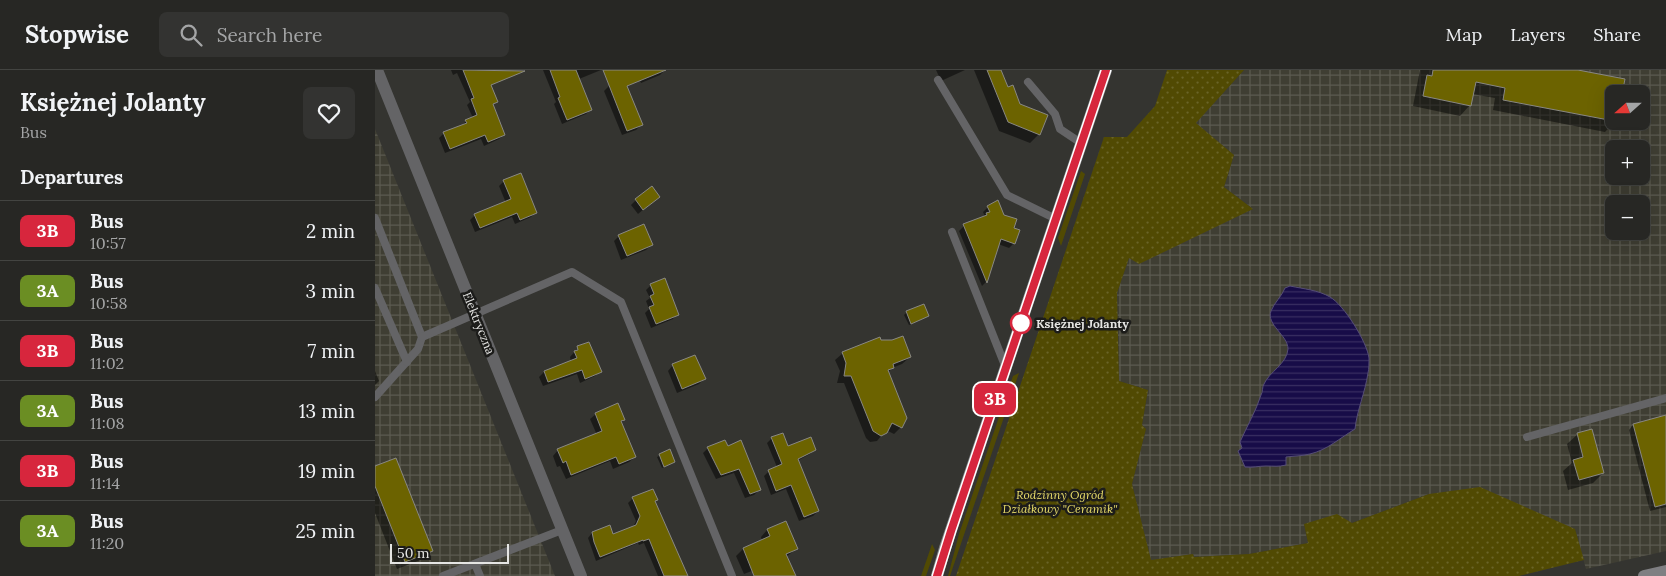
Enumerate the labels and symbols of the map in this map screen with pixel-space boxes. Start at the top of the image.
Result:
north arrow [1605,85,1650,130]
street label: Elektryczna [460,290,498,356]
marker: Księżnej Jolanty [1010,312,1032,334]
place label: Księżnej Jolanty [1036,316,1129,331]
line badge: 3B [973,383,1017,415]
park label: Rodzinny Ogród Działkowy "Ceramik" [1003,487,1117,516]
scale bar [390,541,509,564]

